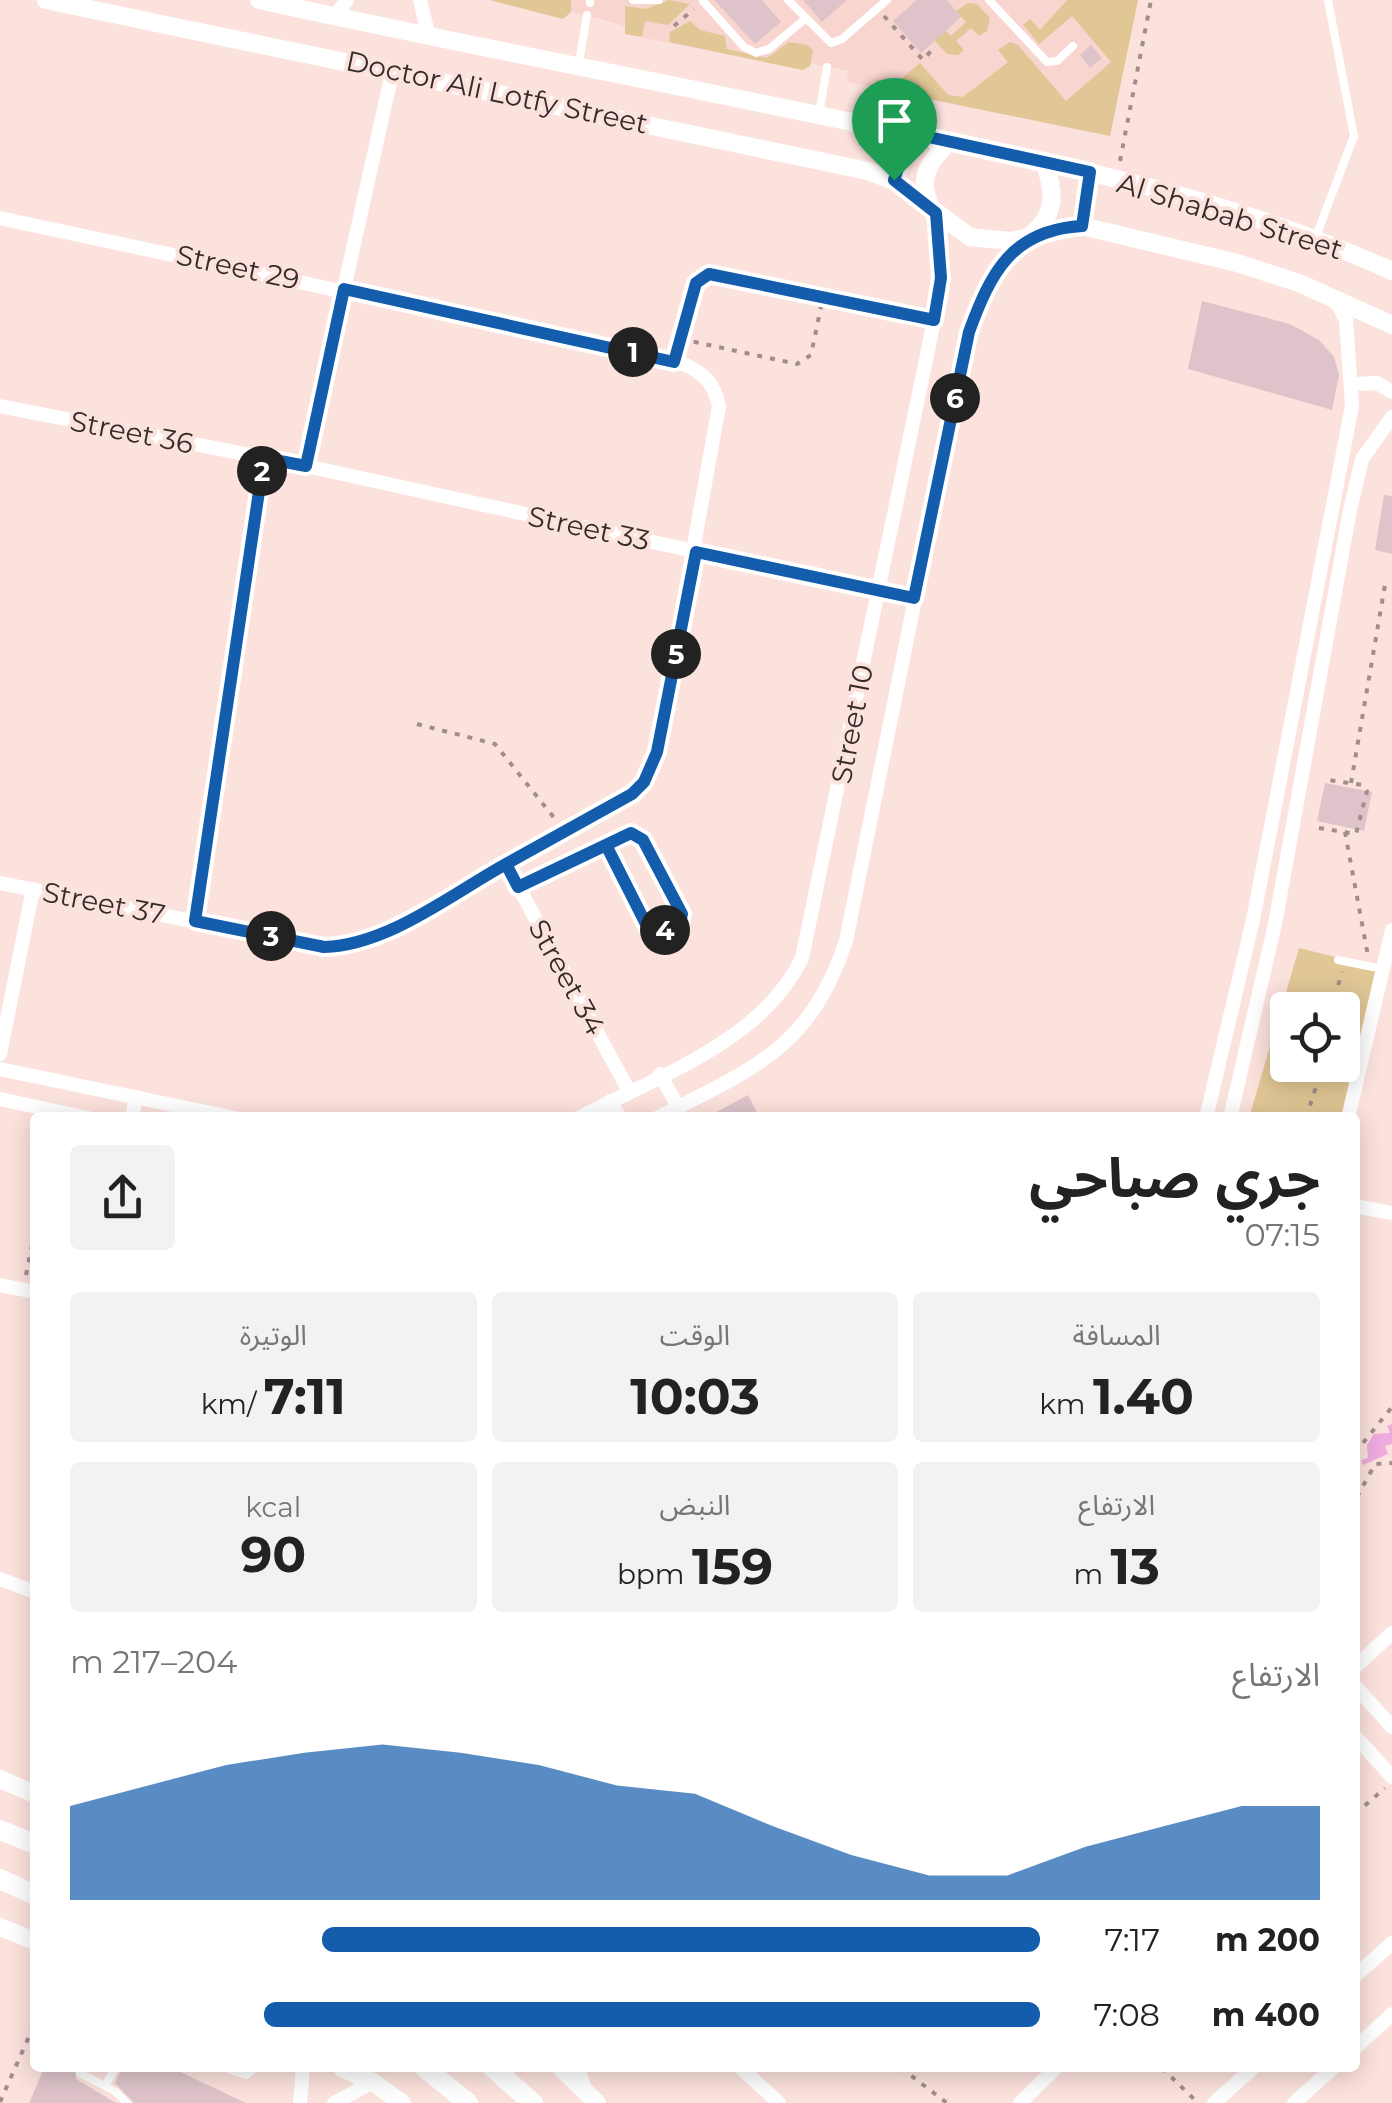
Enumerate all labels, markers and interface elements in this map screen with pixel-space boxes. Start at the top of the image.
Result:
street label: Doctor Ali Lotfy Street [343,43,651,141]
pin [852,78,937,181]
icon: arrive [867,93,922,148]
street label: Al Shabab Street [1113,166,1347,266]
street label: Street 29 [173,237,303,297]
pin: 1 [608,327,658,377]
text: 1 [628,335,638,369]
pin: 6 [930,373,980,423]
text: 6 [946,381,964,415]
street label: Street 36 [67,403,197,461]
pin: 2 [237,446,287,496]
text: 2 [254,454,270,488]
street label: Street 33 [525,499,653,557]
pin: 5 [651,629,701,679]
text: 5 [668,637,684,671]
street label: Street 10 [824,662,880,786]
street label: Street 37 [40,874,168,932]
pin: 4 [640,905,690,955]
pin: 3 [246,911,296,961]
text: 4 [655,913,675,947]
street label: Street 34 [522,914,613,1041]
text: 3 [263,919,279,953]
map controls [1270,992,1360,1082]
button: locate [1270,992,1360,1082]
text: جري صباحي [1029,1144,1320,1211]
button: share [70,1145,175,1250]
text: 07:15 [1244,1215,1320,1254]
text: الوتيرة [240,1318,307,1352]
text: الوقت [660,1318,730,1352]
text: المسافة [1073,1318,1161,1352]
text: 7:11 [264,1366,346,1427]
text: 10:03 [630,1366,760,1427]
text: 1.40 [1093,1366,1194,1427]
text: /km [201,1387,264,1421]
text: km [1039,1387,1093,1421]
text: النبض [660,1488,731,1522]
text: الارتفاع [1078,1488,1155,1522]
text: kcal [245,1490,301,1524]
text: 90 [240,1524,306,1585]
text: 159 [692,1536,773,1597]
text: 13 [1111,1536,1160,1597]
text: bpm [617,1557,692,1591]
text: m [1074,1557,1111,1591]
text: 204–217 m [70,1642,237,1681]
text: الارتفاع [1232,1655,1320,1694]
text: 7:17 [1105,1920,1160,1959]
text: 200 m [1215,1920,1320,1959]
text: 7:08 [1093,1995,1160,2034]
text: 400 m [1212,1995,1320,2034]

